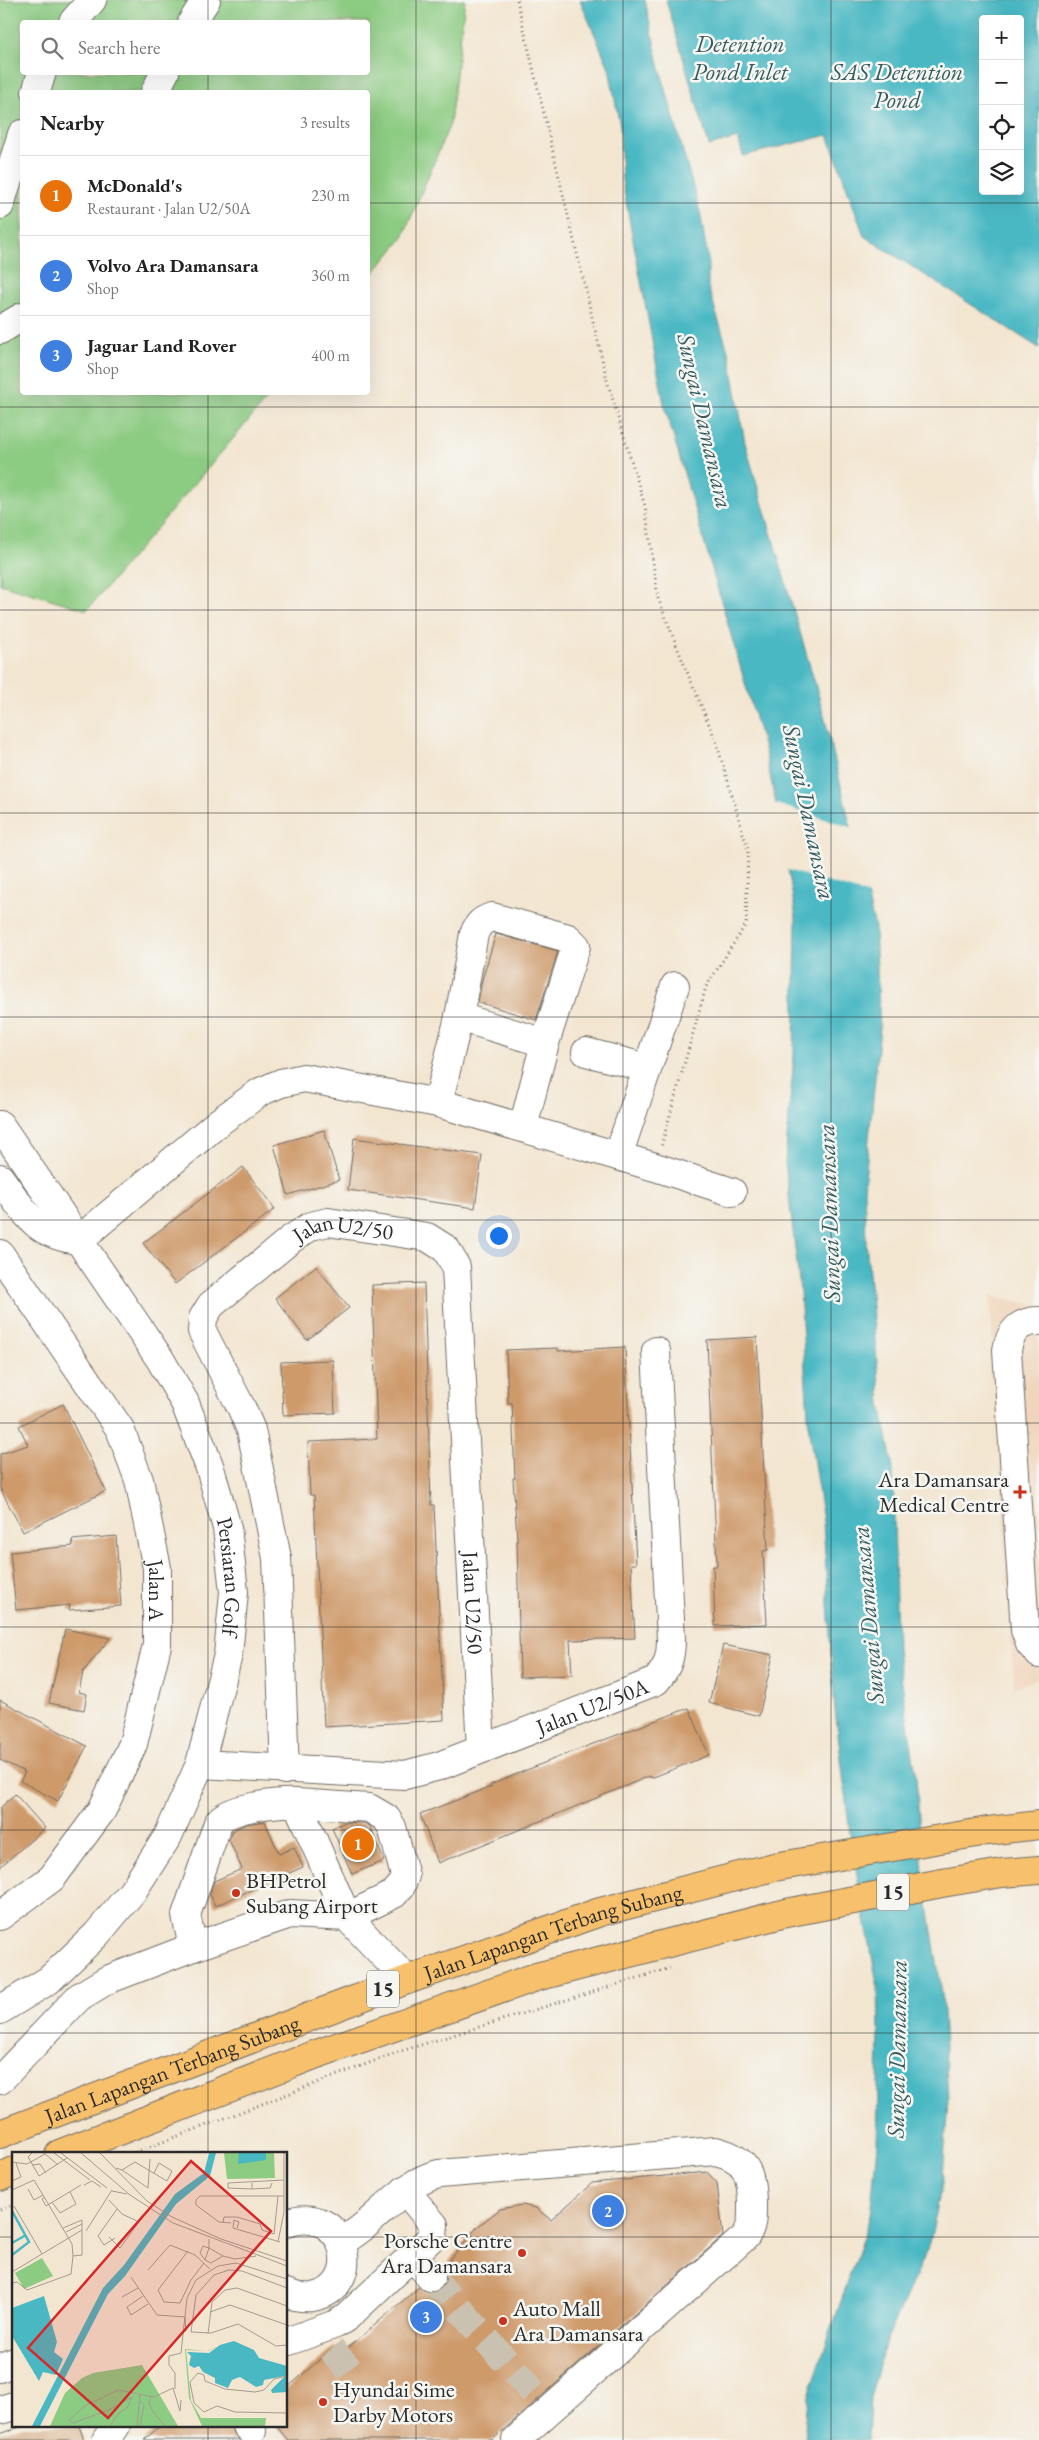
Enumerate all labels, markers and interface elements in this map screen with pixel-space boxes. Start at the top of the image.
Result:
map controls [979,15,1024,195]
button: + [979,15,1024,60]
search box [20,20,370,75]
water label: Detention Pond Inlet [692,28,789,87]
icon: search [38,34,66,62]
text: Search here [78,35,160,60]
water label: SAS Detention Pond [830,56,963,115]
button: − [979,60,1024,105]
button: locate [979,105,1024,150]
text: Nearby [40,109,104,136]
text: 3 results [300,112,350,133]
button: layers [979,150,1024,195]
text: McDonald's [87,173,182,198]
text: 1 [52,185,60,206]
text: 230 m [311,185,350,206]
text: Restaurant · Jalan U2/50A [87,198,250,219]
text: Volvo Ara Damansara [87,253,259,278]
text: 2 [52,265,60,286]
text: 360 m [311,265,350,286]
text: Shop [87,278,119,299]
water label: Sungai Damansara [670,329,741,511]
text: Jaguar Land Rover [87,333,236,358]
text: 3 [52,345,60,366]
text: 400 m [311,345,350,366]
text: Shop [87,358,119,379]
water label: Sungai Damansara [776,720,843,902]
water label: Sungai Damansara [810,1123,847,1304]
street label: Jalan U2/50 [285,1207,396,1250]
your location [486,1223,512,1249]
place label: Ara Damansara Medical Centre [877,1465,1009,1519]
marker: Ara Damansara Medical Centre [1013,1485,1027,1499]
street label: Persiaran Golf [210,1514,248,1640]
water label: Sungai Damansara [844,1525,891,1706]
street label: Jalan U2/50 [456,1549,490,1655]
street label: Jalan A [140,1555,171,1622]
street label: Jalan U2/50A [530,1671,653,1742]
pin: 1 [342,1825,374,1863]
place label: BHPetrol Subang Airport [246,1866,378,1920]
road number: 15 [877,1874,909,1910]
street label: Jalan Lapangan Terbang Subang [418,1877,686,1989]
marker: BHPetrol Subang Airport [230,1887,242,1899]
water label: Sungai Damansara [879,1960,914,2139]
road number: 15 [367,1970,399,2008]
street label: Jalan Lapangan Terbang Subang [39,2008,304,2131]
inset map [12,2152,288,2428]
pin: 2 [592,2192,624,2230]
place label: Porsche Centre Ara Damansara [380,2226,512,2280]
marker: Porsche Centre Ara Damansara [516,2247,528,2259]
place label: Auto Mall Ara Damansara [512,2294,644,2348]
pin: 3 [410,2298,442,2336]
marker: Auto Mall Ara Damansara [497,2315,509,2327]
place label: Hyundai Sime Darby Motors [333,2375,455,2429]
marker: Hyundai Sime Darby Motors [317,2396,329,2408]

